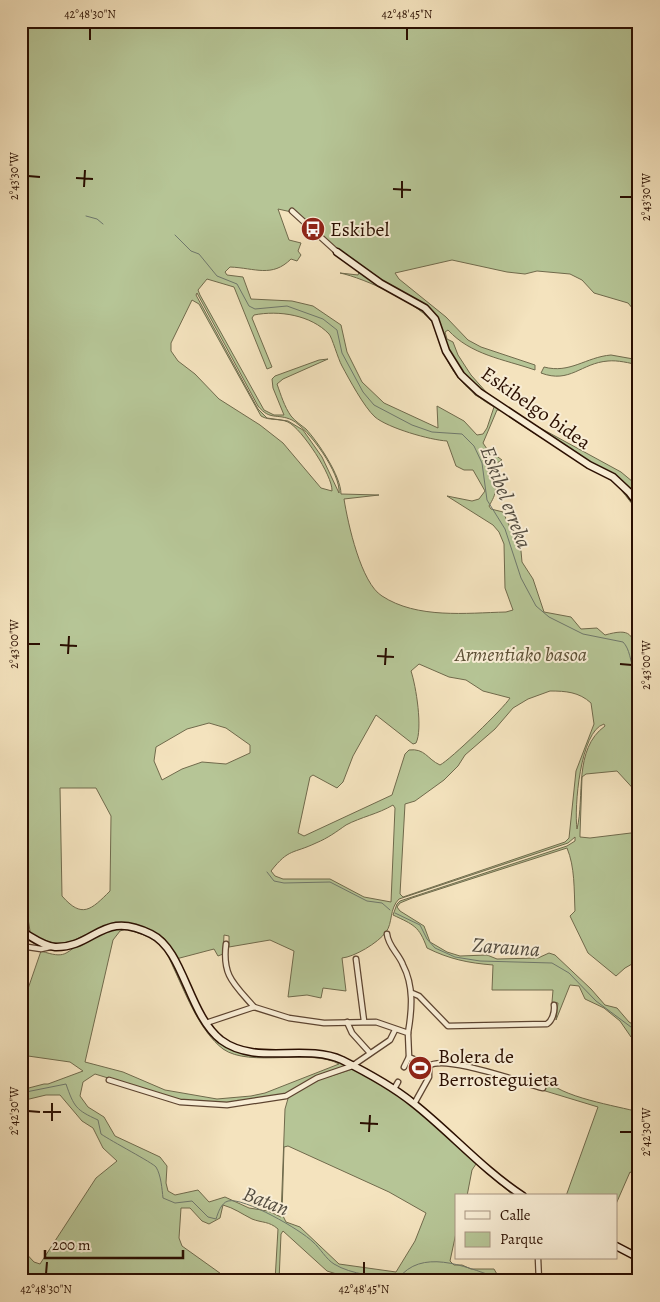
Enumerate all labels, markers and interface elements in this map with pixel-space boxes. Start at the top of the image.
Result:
text: 42°48'30"N [64,6,116,22]
text: 42°48'45"N [382,6,433,22]
text: 2°43'30"W [6,151,22,200]
text: 2°43'30"W [638,172,654,221]
bus stop icon: Eskibel [300,216,326,242]
place label: Eskibel [330,216,390,243]
street label: Eskibelgo bidea [476,360,597,456]
water label: Eskibel erreka [474,442,538,553]
text: 2°43'00"W [6,618,22,669]
text: 2°43'00"W [638,639,654,690]
park label: Armentiako basoa [454,641,587,668]
water label: Zarauna [471,931,541,963]
place label: Bolera de Berrosteguieta [438,1043,559,1093]
sports icon: Bolera de Berrosteguieta [407,1055,433,1081]
text: 2°42'30"W [6,1086,22,1135]
text: 2°42'30"W [638,1107,654,1156]
water label: Batan [239,1179,293,1223]
legend [455,1194,618,1260]
text: Calle [500,1205,531,1225]
scale bar [45,1227,182,1259]
text: Parque [500,1229,543,1249]
text: 200 m [52,1235,91,1255]
text: 42°48'30"N [20,1281,72,1297]
text: 42°48'45"N [339,1281,390,1297]

